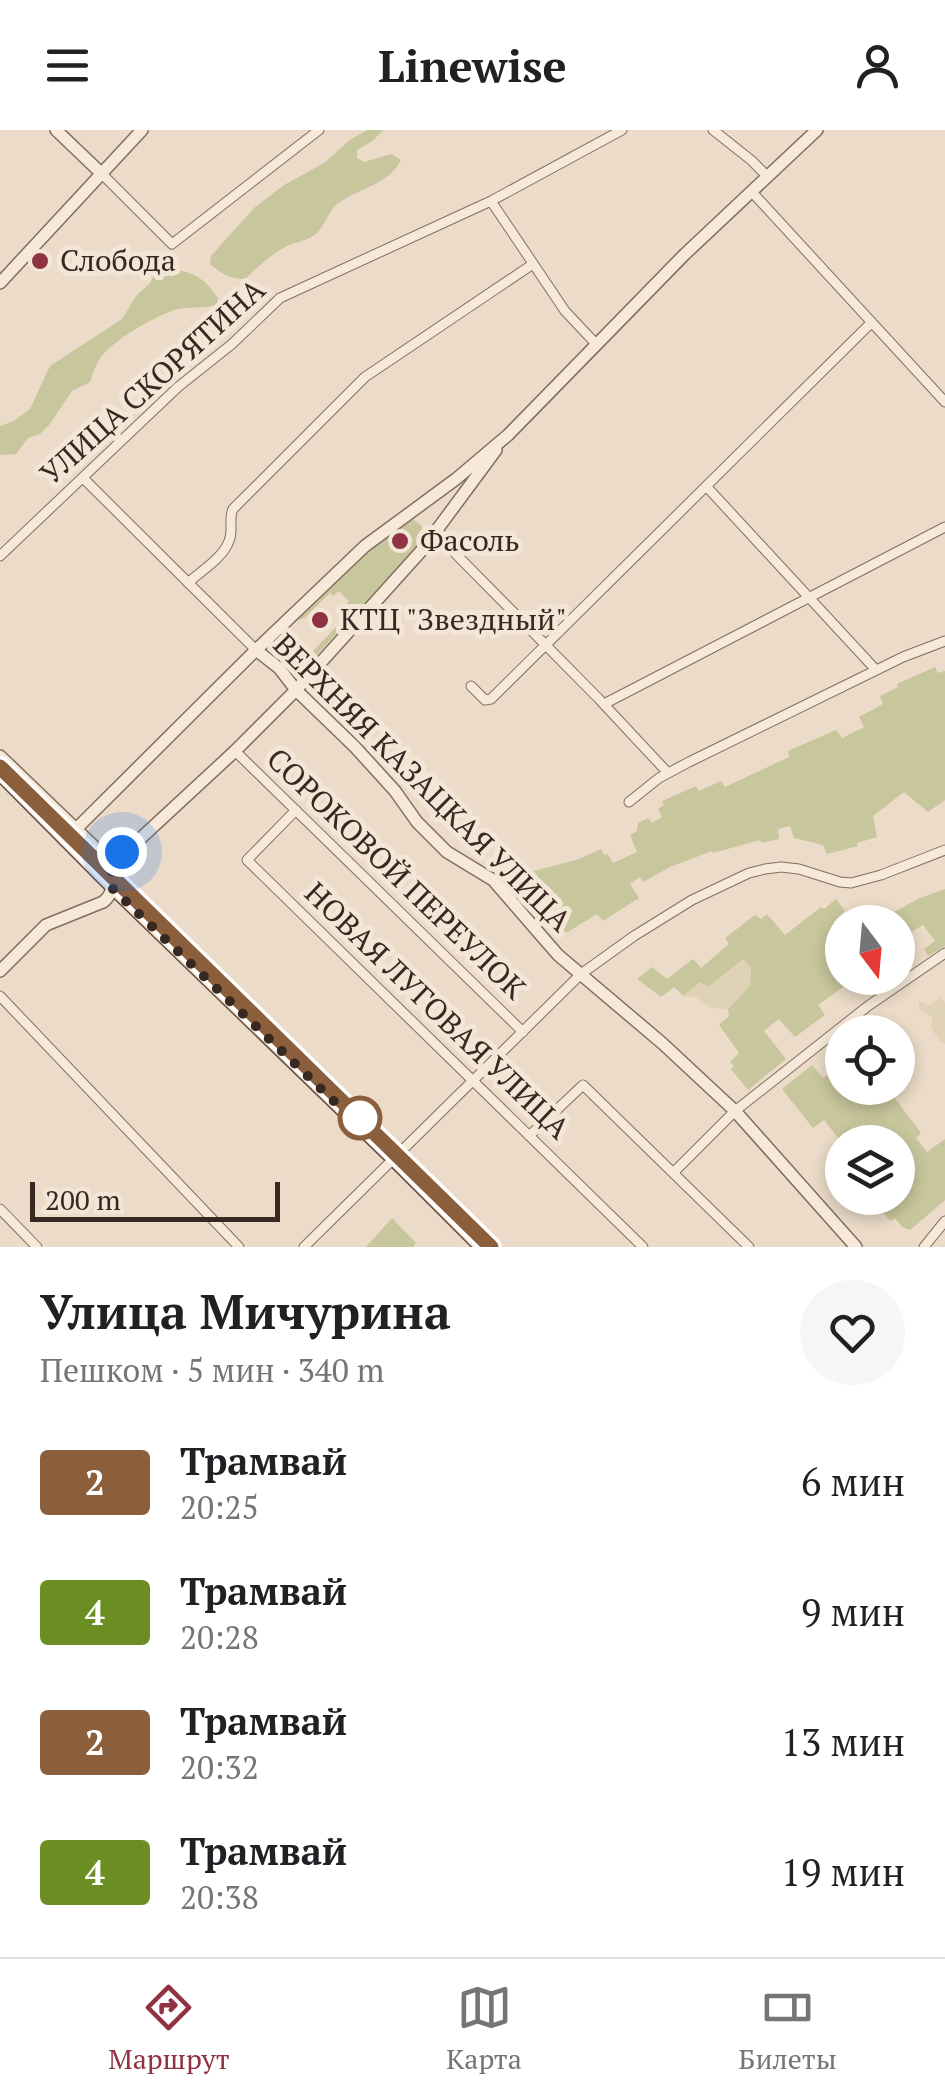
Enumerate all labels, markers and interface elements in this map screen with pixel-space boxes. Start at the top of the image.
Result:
text: Linewise [378,35,567,95]
icon: menu [40,38,95,93]
icon: person [850,38,905,93]
place label: Слобода [60,240,176,280]
marker: Слобода [29,250,51,272]
street label: УЛИЦА СКОРЯТИНА [31,269,274,493]
place label: Фасоль [420,520,520,560]
marker: Фасоль [389,530,411,552]
place label: КТЦ "Звездный" [340,599,567,639]
marker: КТЦ "Звездный" [309,609,331,631]
street label: ВЕРХНЯЯ КАЗАЦКАЯ УЛИЦА [265,625,581,940]
street label: СОРОКОВОЙ ПЕРЕУЛОК [259,739,535,1008]
your location [97,827,147,877]
street label: НОВАЯ ЛУГОВАЯ УЛИЦА [297,873,579,1148]
north arrow [825,905,915,995]
map controls [825,905,915,1215]
button: locate [825,1015,915,1105]
unlabelled marker [339,1097,381,1139]
button: layers [825,1125,915,1215]
scale bar [30,1177,280,1222]
text: 200 m [45,1181,121,1218]
text: Улица Мичурина [40,1279,451,1343]
button: heart [800,1280,905,1385]
text: Пешком · 5 мин · 340 m [40,1349,384,1391]
text: Трамвай [180,1436,347,1486]
text: 6 мин [801,1457,905,1507]
text: 2 [85,1459,105,1505]
text: 20:25 [180,1486,259,1528]
text: Трамвай [180,1566,347,1616]
text: 9 мин [801,1587,905,1637]
text: 4 [85,1589,105,1635]
text: 20:28 [180,1616,259,1658]
text: Трамвай [180,1696,347,1746]
text: 13 мин [781,1717,905,1767]
text: 2 [85,1719,105,1765]
text: 20:32 [180,1746,259,1788]
text: Трамвай [180,1826,347,1876]
text: 19 мин [781,1847,905,1897]
text: 4 [85,1849,105,1895]
text: 20:38 [180,1876,259,1918]
tab: Маршрут [108,1980,230,2077]
tab: Карта [446,1980,522,2077]
tab: Билеты [739,1980,837,2077]

